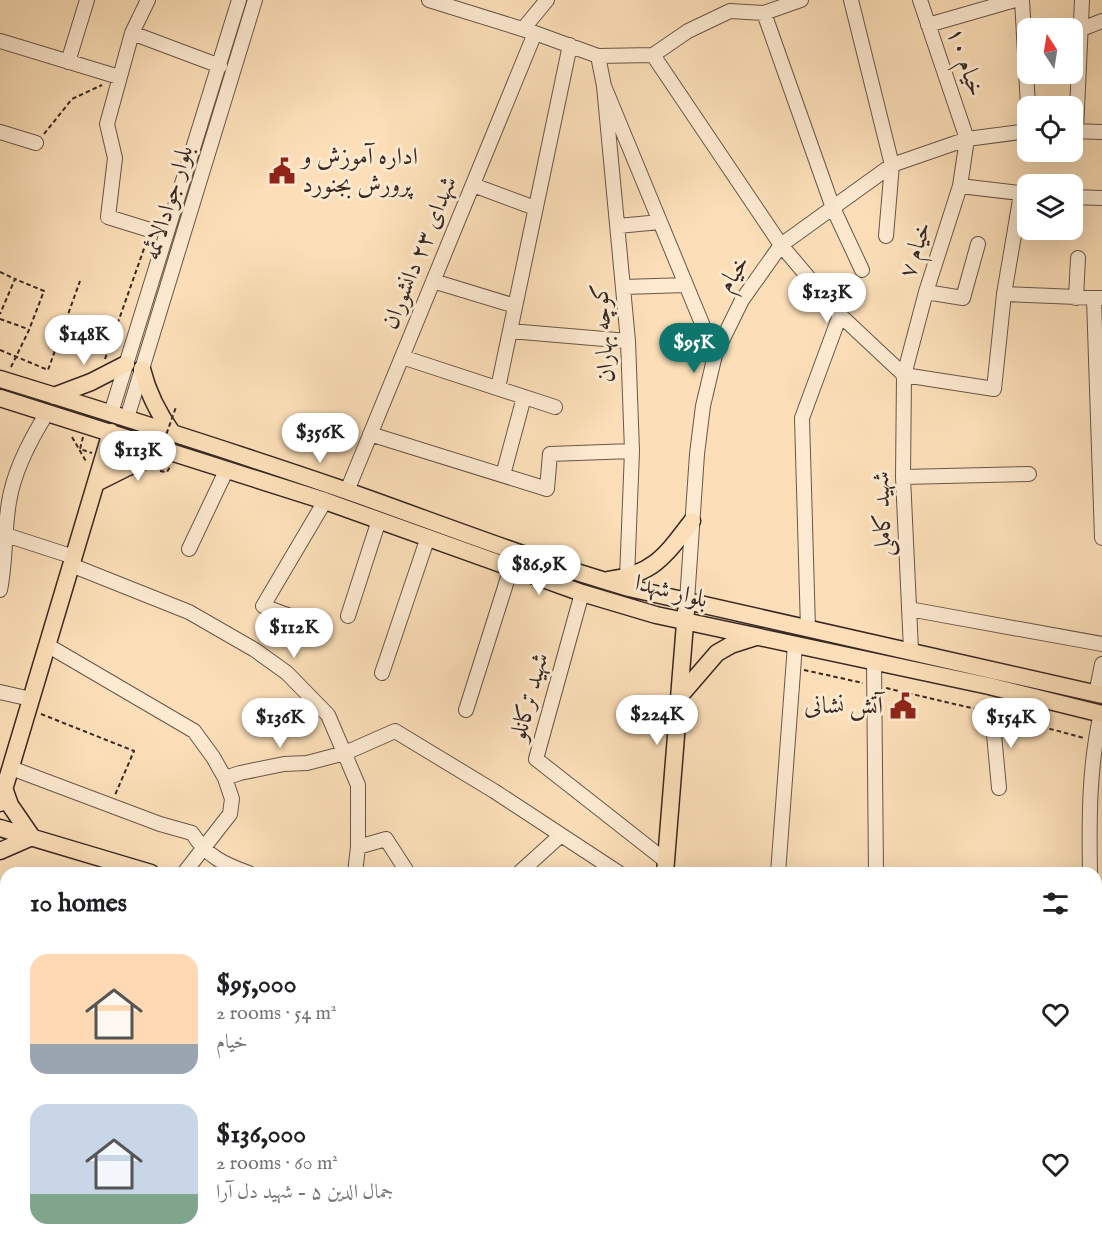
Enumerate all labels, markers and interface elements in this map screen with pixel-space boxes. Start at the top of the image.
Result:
north arrow [1017,18,1083,84]
map controls [1017,18,1083,240]
street label: خیام ۱۰ [935,23,991,102]
button: locate [1017,96,1083,162]
street label: بلوار جوادالائمه [137,142,201,264]
place label: اداره آموزش و پرورش بجنورد [299,142,418,201]
public building icon: اداره آموزش و پرورش بجنورد [267,156,297,186]
street label: شهدای ۲۳ دانشوران [375,172,465,334]
button: layers [1017,174,1083,240]
street label: خیام ۷ [892,218,943,283]
street label: خیام [711,250,761,301]
pin: $123K [785,273,869,324]
text: $123K [802,280,852,305]
street label: کوچه بهاران [585,282,623,384]
pin: $148K [42,315,126,366]
text: $148K [59,322,109,347]
pin: $95K [658,323,730,374]
text: $95K [673,330,715,355]
pin: $356K [278,413,362,464]
text: $356K [296,420,344,445]
pin: $113K [96,431,180,482]
text: $113K [114,438,162,463]
street label: شهید کاملی [866,471,900,557]
pin: $86.9K [490,545,588,596]
text: $86.9K [512,552,566,577]
street label: بلوار شهدا [631,568,711,616]
pin: $112K [252,608,336,659]
text: $112K [269,615,319,640]
street label: شهید ترکانلو [503,650,557,747]
place label: آتش نشانی [804,691,886,722]
public building icon: آتش نشانی [888,691,918,721]
pin: $224K [615,695,699,746]
pin: $136K [238,698,322,749]
pin: $154K [969,698,1053,749]
text: $224K [630,702,684,727]
text: $136K [256,705,304,730]
text: $154K [986,705,1036,730]
text: 10 homes [30,887,127,920]
icon: filters [1039,887,1072,920]
text: $95,000 [216,968,296,1001]
icon: home [78,978,150,1050]
icon: heart [1039,998,1072,1031]
text: 2 rooms · 54 m² [216,1001,337,1026]
text: خیام [216,1030,248,1055]
text: $136,000 [216,1118,306,1151]
icon: home [78,1128,150,1200]
icon: heart [1039,1148,1072,1181]
text: 2 rooms · 60 m² [216,1151,338,1176]
text: جمال الدین ۵ - شهید دل آرا [216,1180,394,1205]

